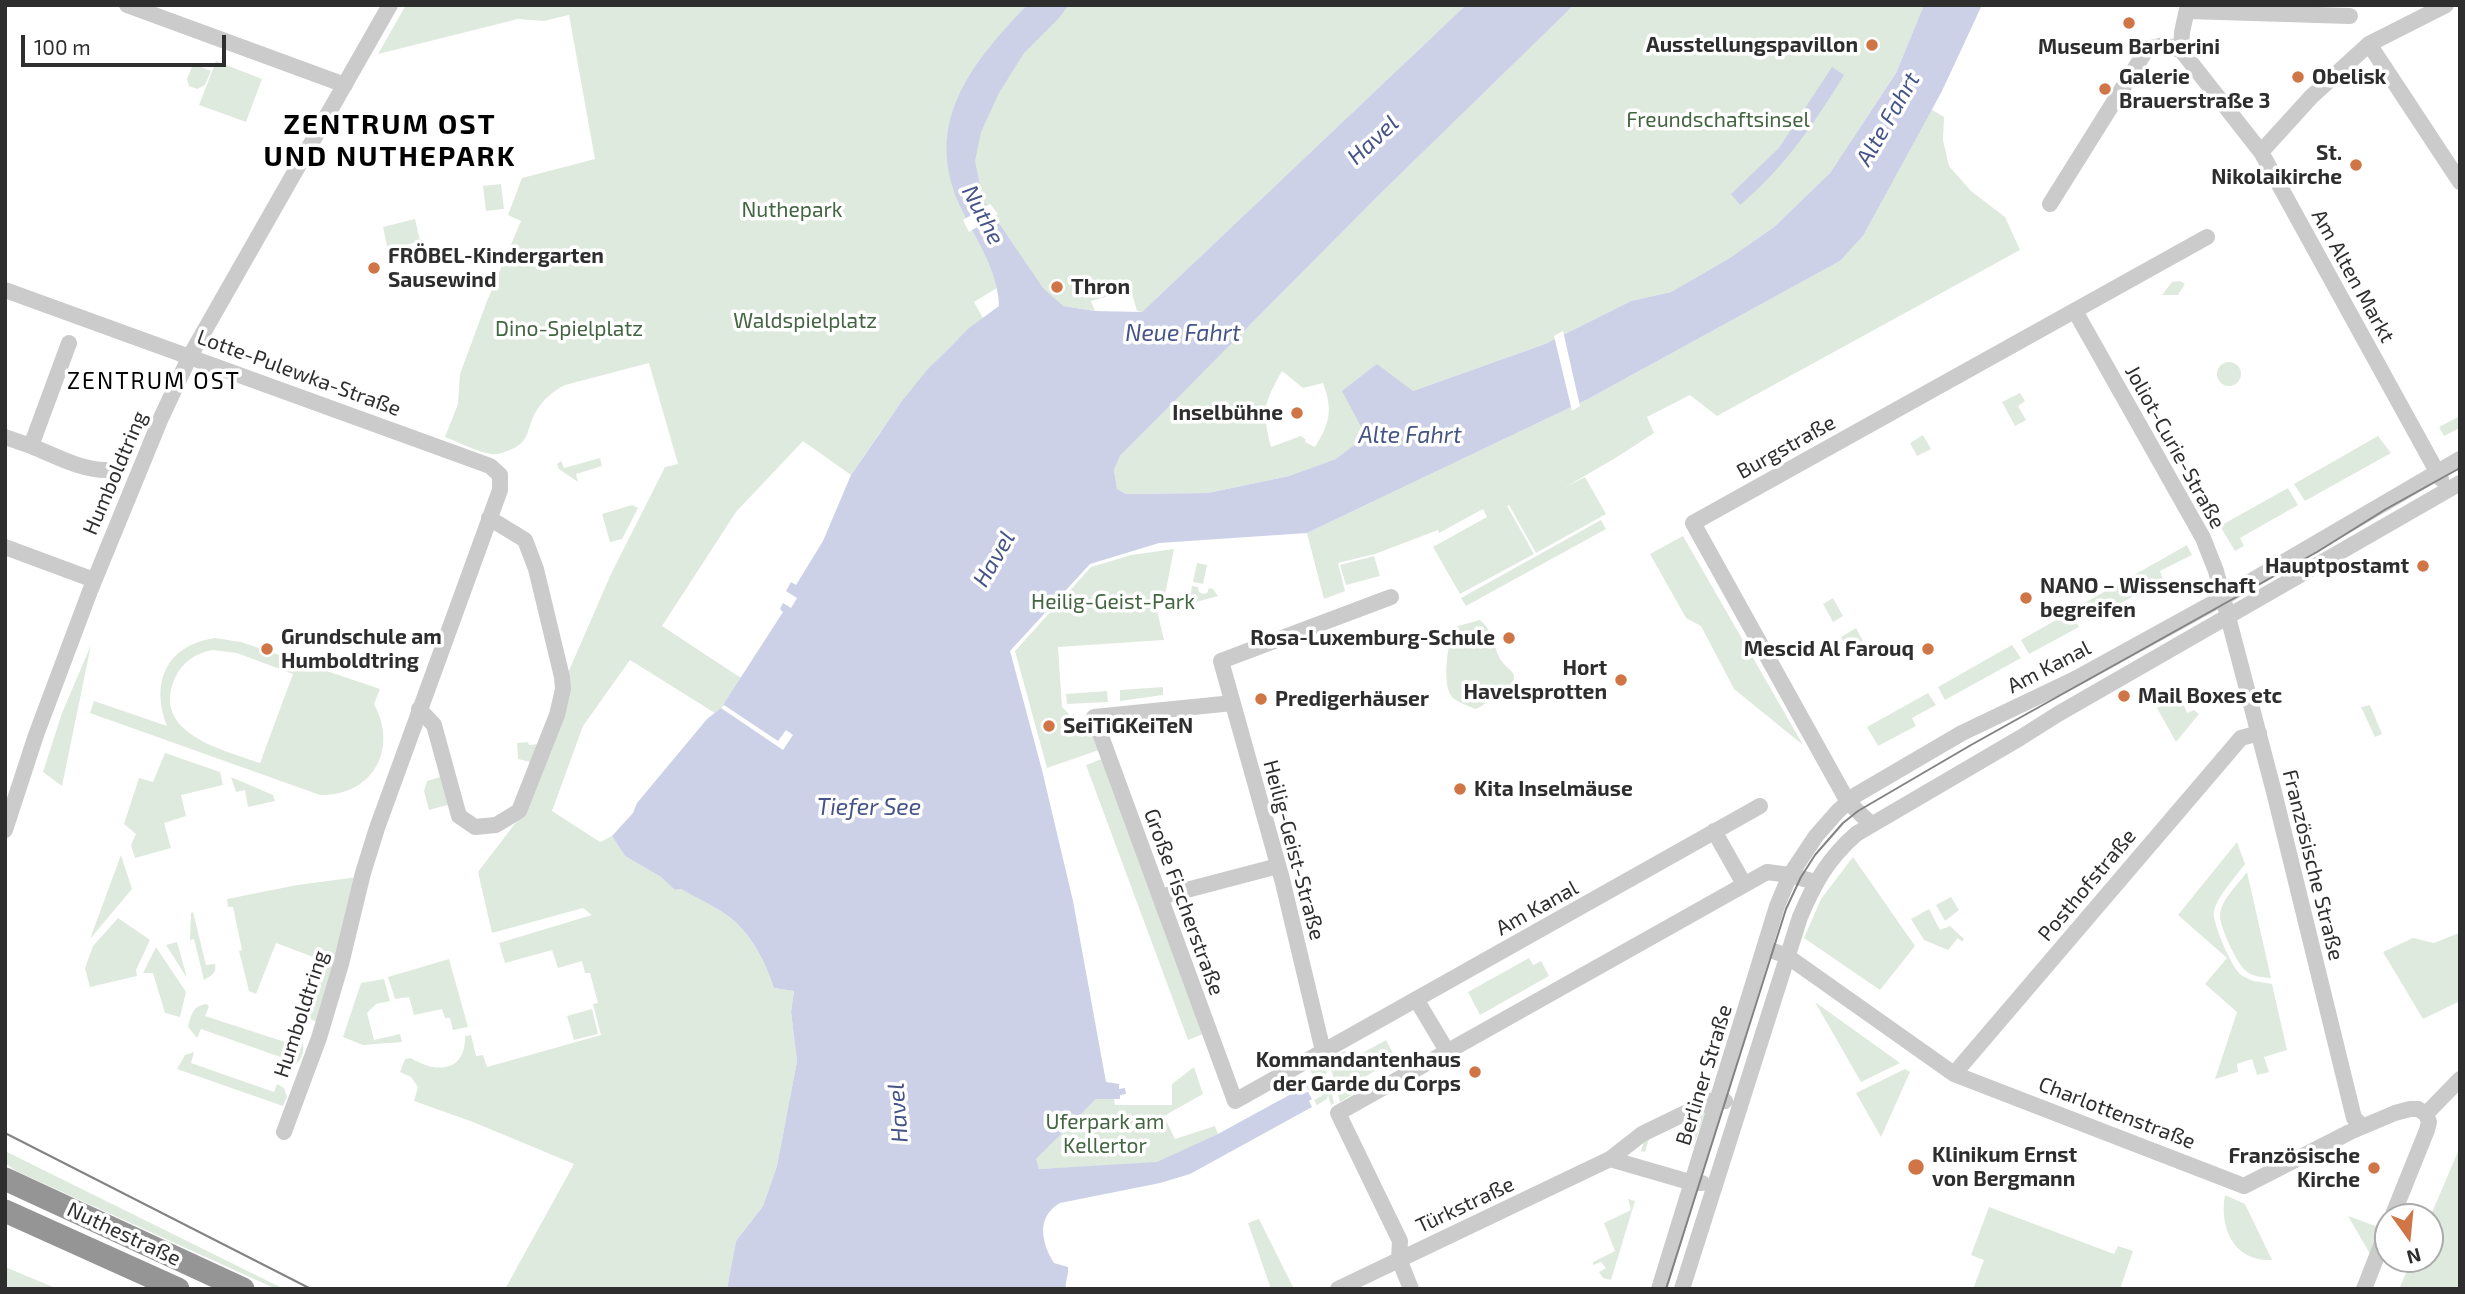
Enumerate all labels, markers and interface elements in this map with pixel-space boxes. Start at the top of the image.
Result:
marker: Museum Barberini [2121,15,2137,31]
scale bar [24,21,229,65]
place label: Ausstellungspavillon [1646,32,1858,58]
text: 100 m [34,34,91,59]
place label: Museum Barberini [2038,34,2220,60]
marker: Ausstellungspavillon [1864,37,1880,53]
place label: Galerie Brauerstraße 3 [2119,64,2270,114]
place label: Obelisk [2312,64,2386,90]
water label: Alte Fahrt [1850,67,1926,171]
marker: Obelisk [2290,69,2306,85]
marker: Galerie Brauerstraße 3 [2097,81,2113,97]
park label: Freundschaftsinsel [1626,107,1810,133]
district label: ZENTRUM OST UND NUTHEPARK [265,108,515,174]
water label: Havel [1342,110,1404,170]
place label: St. Nikolaikirche [2211,140,2342,190]
marker: St. Nikolaikirche [2348,157,2364,173]
water label: Nuthe [956,180,1010,250]
park label: Nuthepark [741,197,843,223]
street label: Am Alten Markt [2306,205,2400,347]
place label: FRÖBEL-Kindergarten Sausewind [388,243,604,293]
marker: FRÖBEL-Kindergarten Sausewind [366,260,382,276]
place label: Thron [1071,274,1130,300]
marker: Thron [1049,279,1065,295]
park label: Waldspielplatz [733,308,877,334]
park label: Dino-Spielplatz [495,316,643,342]
water label: Neue Fahrt [1125,319,1241,347]
street label: Lotte-Pulewka-Straße [194,324,404,422]
street label: Joliot-Curie-Straße [2120,361,2230,533]
district label: ZENTRUM OST [68,367,240,395]
place label: Inselbühne [1172,400,1283,426]
marker: Inselbühne [1289,405,1305,421]
street label: Humboldtring [78,407,152,539]
street label: Burgstraße [1732,410,1840,484]
water label: Alte Fahrt [1358,421,1462,449]
water label: Havel [967,526,1021,592]
place label: Hauptpostamt [2265,553,2409,579]
marker: Hauptpostamt [2415,558,2431,574]
place label: NANO – Wissenschaft begreifen [2040,573,2256,623]
park label: Heilig-Geist-Park [1031,589,1195,615]
marker: NANO – Wissenschaft begreifen [2018,590,2034,606]
place label: Grundschule am Humboldtring [281,624,442,674]
place label: Rosa-Luxemburg-Schule [1250,625,1495,651]
marker: Rosa-Luxemburg-Schule [1501,630,1517,646]
street label: Am Kanal [2003,635,2095,699]
place label: Mescid Al Farouq [1744,636,1914,662]
marker: Grundschule am Humboldtring [259,641,275,657]
marker: Mescid Al Farouq [1920,641,1936,657]
place label: Hort Havelsprotten [1464,655,1607,705]
marker: Hort Havelsprotten [1613,672,1629,688]
place label: Mail Boxes etc [2138,683,2282,709]
place label: Predigerhäuser [1275,686,1429,712]
marker: Mail Boxes etc [2116,688,2132,704]
marker: Predigerhäuser [1253,691,1269,707]
place label: SeiTiGKeiTeN [1063,713,1193,739]
marker: SeiTiGKeiTeN [1041,718,1057,734]
street label: Heilig-Geist-Straße [1258,757,1330,943]
street label: Französische Straße [2277,767,2349,963]
place label: Kita Inselmäuse [1474,776,1633,802]
marker: Kita Inselmäuse [1452,781,1468,797]
water label: Tiefer See [817,793,921,821]
street label: Große Fischerstraße [1139,805,1229,999]
street label: Posthofstraße [2033,824,2141,946]
street label: Am Kanal [1492,875,1582,941]
street label: Humboldtring [269,947,333,1081]
street label: Berliner Straße [1671,1002,1737,1148]
place label: Kommandantenhaus der Garde du Corps [1256,1047,1461,1097]
marker: Kommandantenhaus der Garde du Corps [1467,1064,1483,1080]
street label: Charlottenstraße [2035,1072,2199,1154]
water label: Havel [882,1082,914,1144]
park label: Uferpark am Kellertor [1046,1109,1164,1159]
place label: Klinikum Ernst von Bergmann [1932,1142,2077,1192]
place label: Französische Kirche [2228,1143,2360,1193]
marker: Klinikum Ernst von Bergmann [1906,1157,1926,1177]
marker: Französische Kirche [2366,1160,2382,1176]
street label: Türkstraße [1412,1171,1518,1239]
street label: Nuthestraße [63,1197,185,1271]
north arrow [2374,1203,2444,1273]
text: N [2404,1244,2424,1270]

